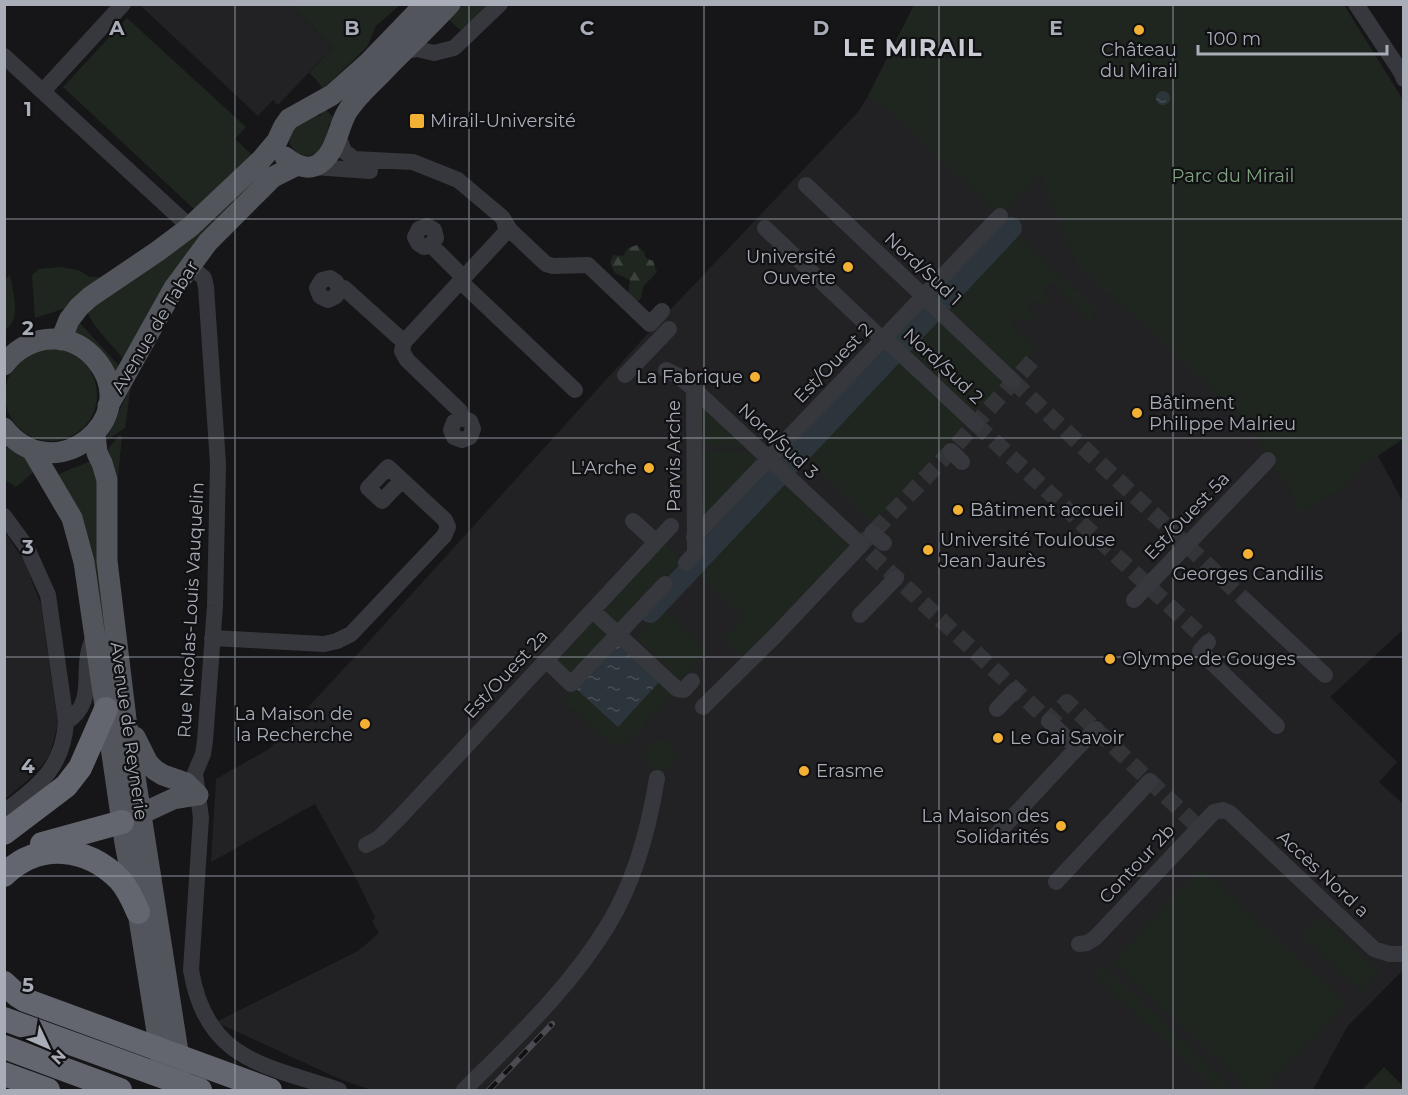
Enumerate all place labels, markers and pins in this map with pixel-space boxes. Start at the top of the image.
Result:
marker: Château du Mirail [1132,23,1146,37]
place label: Château du Mirail [1100,39,1178,82]
place label: Mirail-Université [430,110,576,132]
marker: Mirail-Université [408,112,426,130]
place label: Université Ouverte [746,246,836,289]
marker: Université Ouverte [841,260,855,274]
place label: La Fabrique [636,366,743,388]
marker: La Fabrique [748,370,762,384]
place label: Bâtiment Philippe Malrieu [1149,392,1296,435]
marker: Bâtiment Philippe Malrieu [1130,406,1144,420]
place label: L'Arche [571,457,637,479]
marker: L'Arche [642,461,656,475]
place label: Bâtiment accueil [970,499,1124,521]
marker: Bâtiment accueil [951,503,965,517]
place label: Université Toulouse Jean Jaurès [939,529,1116,572]
marker: Université Toulouse Jean Jaurès [921,543,935,557]
marker: Georges Candilis [1241,547,1255,561]
place label: Georges Candilis [1173,563,1324,585]
place label: Olympe de Gouges [1122,648,1296,670]
marker: Olympe de Gouges [1103,652,1117,666]
place label: La Maison de la Recherche [234,703,353,746]
marker: La Maison de la Recherche [358,717,372,731]
place label: Le Gai Savoir [1010,727,1124,749]
marker: Le Gai Savoir [991,731,1005,745]
place label: Erasme [816,760,884,782]
marker: Erasme [797,764,811,778]
place label: La Maison des Solidarités [922,805,1049,848]
marker: La Maison des Solidarités [1054,819,1068,833]

